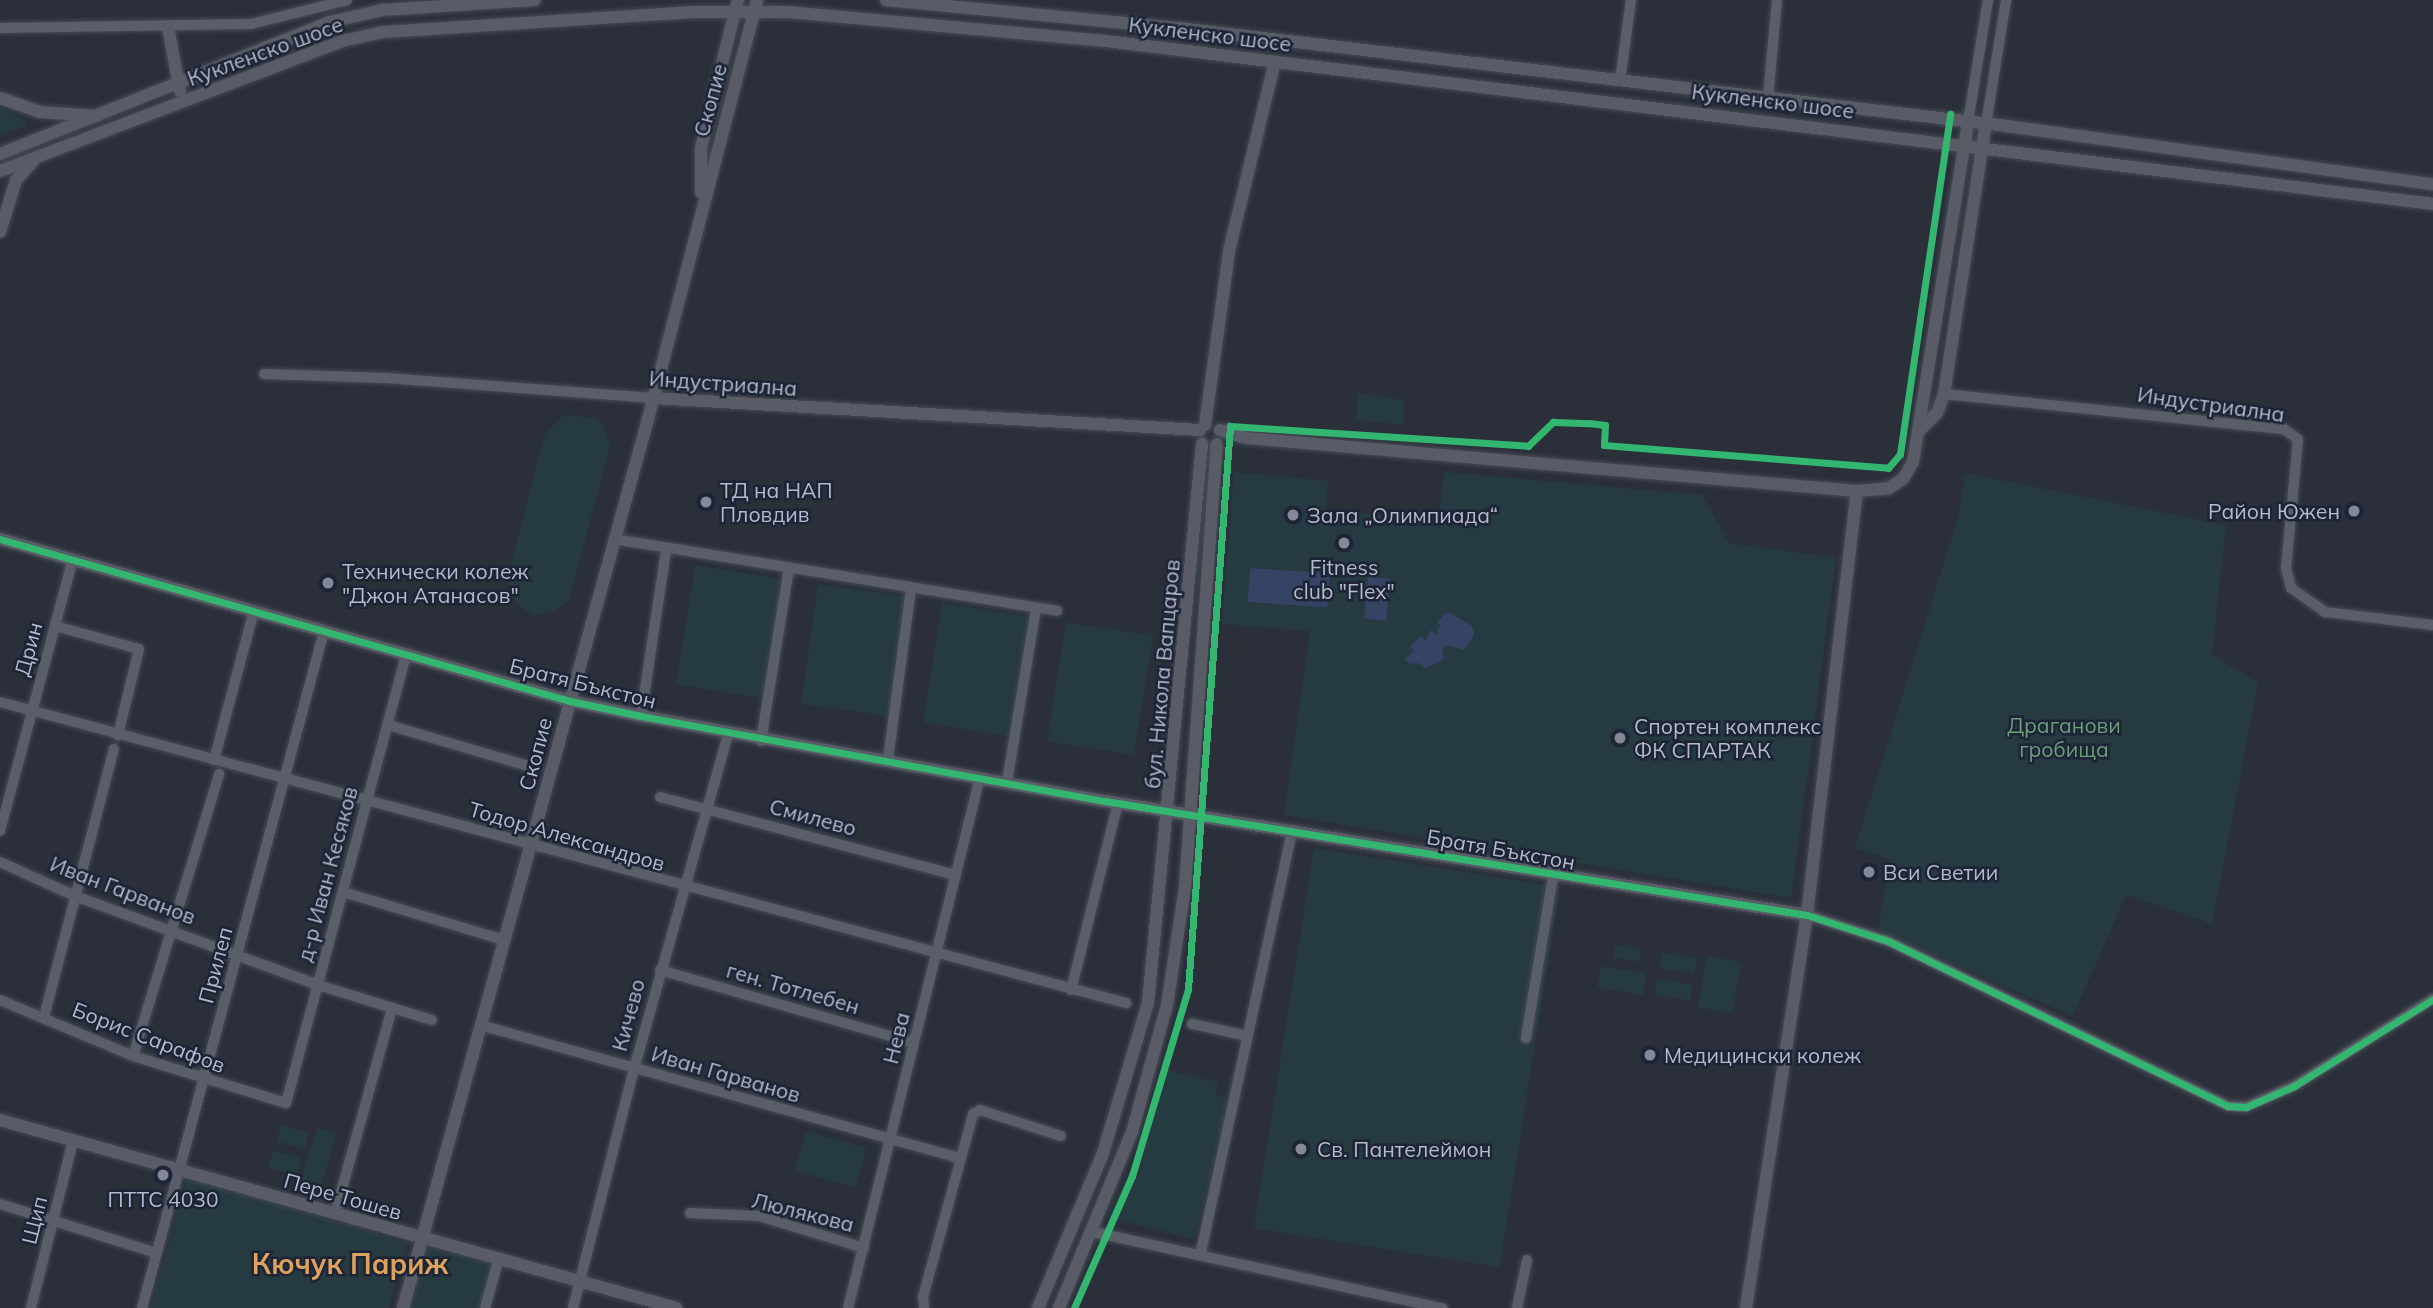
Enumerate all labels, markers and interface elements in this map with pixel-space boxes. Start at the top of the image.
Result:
street label: Кукленско шосе [184,11,346,91]
street label: Кукленско шосе [1127,12,1293,56]
street label: Скопие [688,61,732,139]
street label: Кукленско шосе [1690,79,1856,123]
street label: Индустриална [648,365,798,401]
street label: Индустриална [2136,381,2286,427]
place label: ТД на НАП Пловдив [720,477,832,527]
marker: ТД на НАП Пловдив [698,494,714,510]
place label: Район Южен [2208,498,2340,524]
place label: Зала „Олимпиада“ [1307,502,1498,528]
marker: Район Южен [2346,503,2362,519]
marker: Зала „Олимпиада“ [1285,507,1301,523]
marker: Fitness club "Flex" [1336,535,1352,551]
place label: Fitness club "Flex" [1293,554,1395,604]
place label: Технически колеж "Джон Атанасов" [342,558,529,608]
street label: бул. Никола Вапцаров [1139,558,1185,790]
marker: Технически колеж "Джон Атанасов" [320,575,336,591]
street label: Дрин [9,619,47,679]
street label: Братя Бъкстон [507,653,659,713]
park label: Драганови гробища [2007,712,2121,762]
place label: Спортен комплекс ФК СПАРТАК [1634,713,1821,763]
street label: Скопие [513,715,557,793]
marker: Спортен комплекс ФК СПАРТАК [1612,730,1628,746]
street label: д-р Иван Кесяков [291,784,363,964]
street label: Смилево [767,793,859,841]
street label: Тодор Александров [466,796,668,876]
street label: Братя Бъкстон [1425,824,1577,874]
street label: Иван Гарванов [47,851,199,929]
place label: Вси Светии [1883,859,1998,885]
marker: Вси Светии [1861,864,1877,880]
street label: Прилеп [193,924,237,1006]
street label: ген. Тотлебен [724,957,862,1019]
street label: Кичево [606,976,650,1054]
street label: Борис Сарафов [69,996,229,1078]
street label: Нева [877,1010,915,1066]
street label: Иван Гарванов [649,1041,803,1107]
place label: Медицински колеж [1664,1042,1861,1068]
marker: Медицински колеж [1642,1047,1658,1063]
place label: Св. Пантелеймон [1317,1136,1491,1162]
marker: Св. Пантелеймон [1291,1139,1311,1159]
marker: ПТТС 4030 [155,1167,171,1183]
street label: Пере Тошев [281,1167,405,1225]
place label: ПТТС 4030 [107,1186,219,1212]
street label: Люлякова [749,1187,857,1237]
street label: Щип [16,1193,52,1247]
district label: Кючук Париж [252,1247,448,1281]

